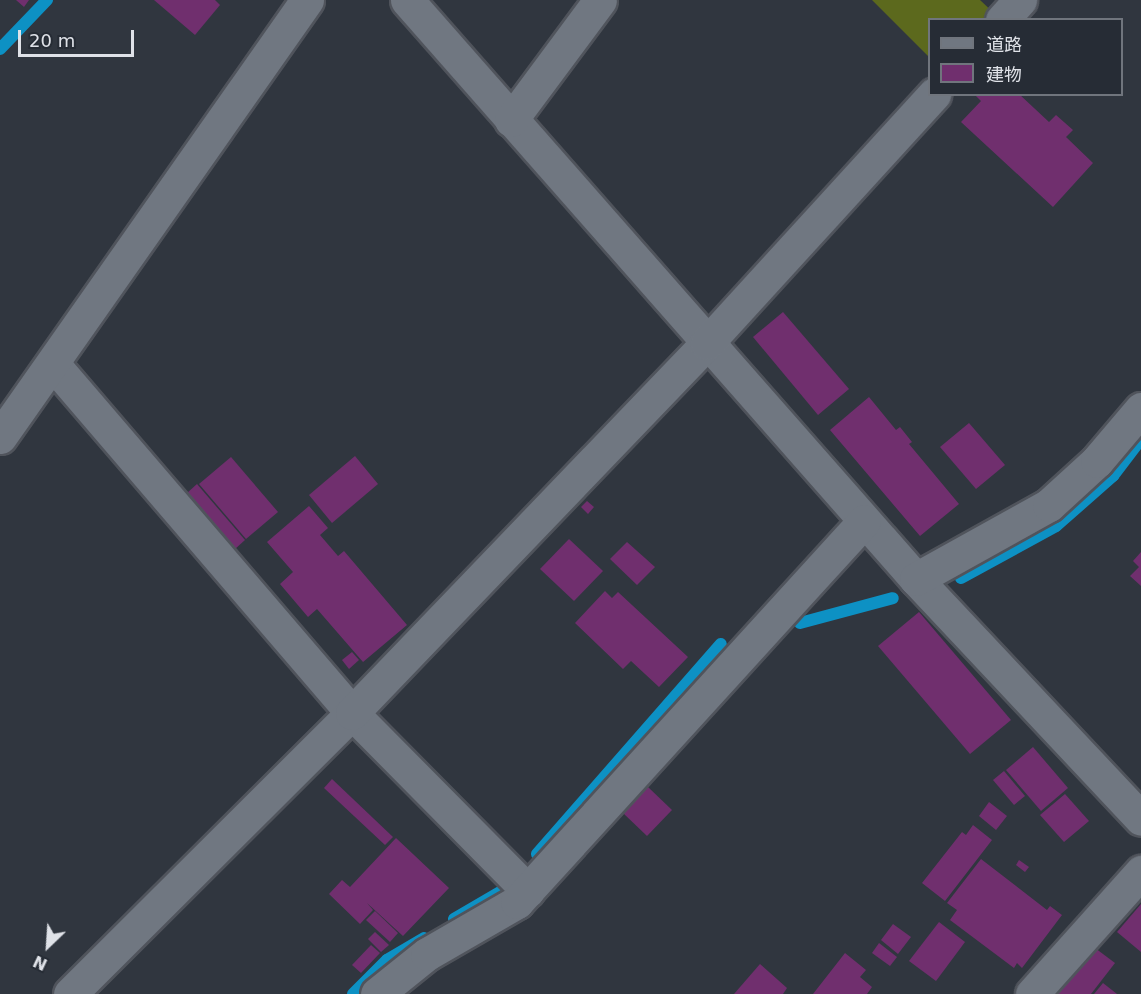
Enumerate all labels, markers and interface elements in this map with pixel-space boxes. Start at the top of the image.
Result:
scale bar [21,18,136,56]
legend [928,18,1123,96]
text: 20 m [29,30,75,51]
text: 道路 [986,34,1022,55]
text: 建物 [986,64,1022,85]
north arrow [18,916,78,976]
text: N [30,951,50,974]

